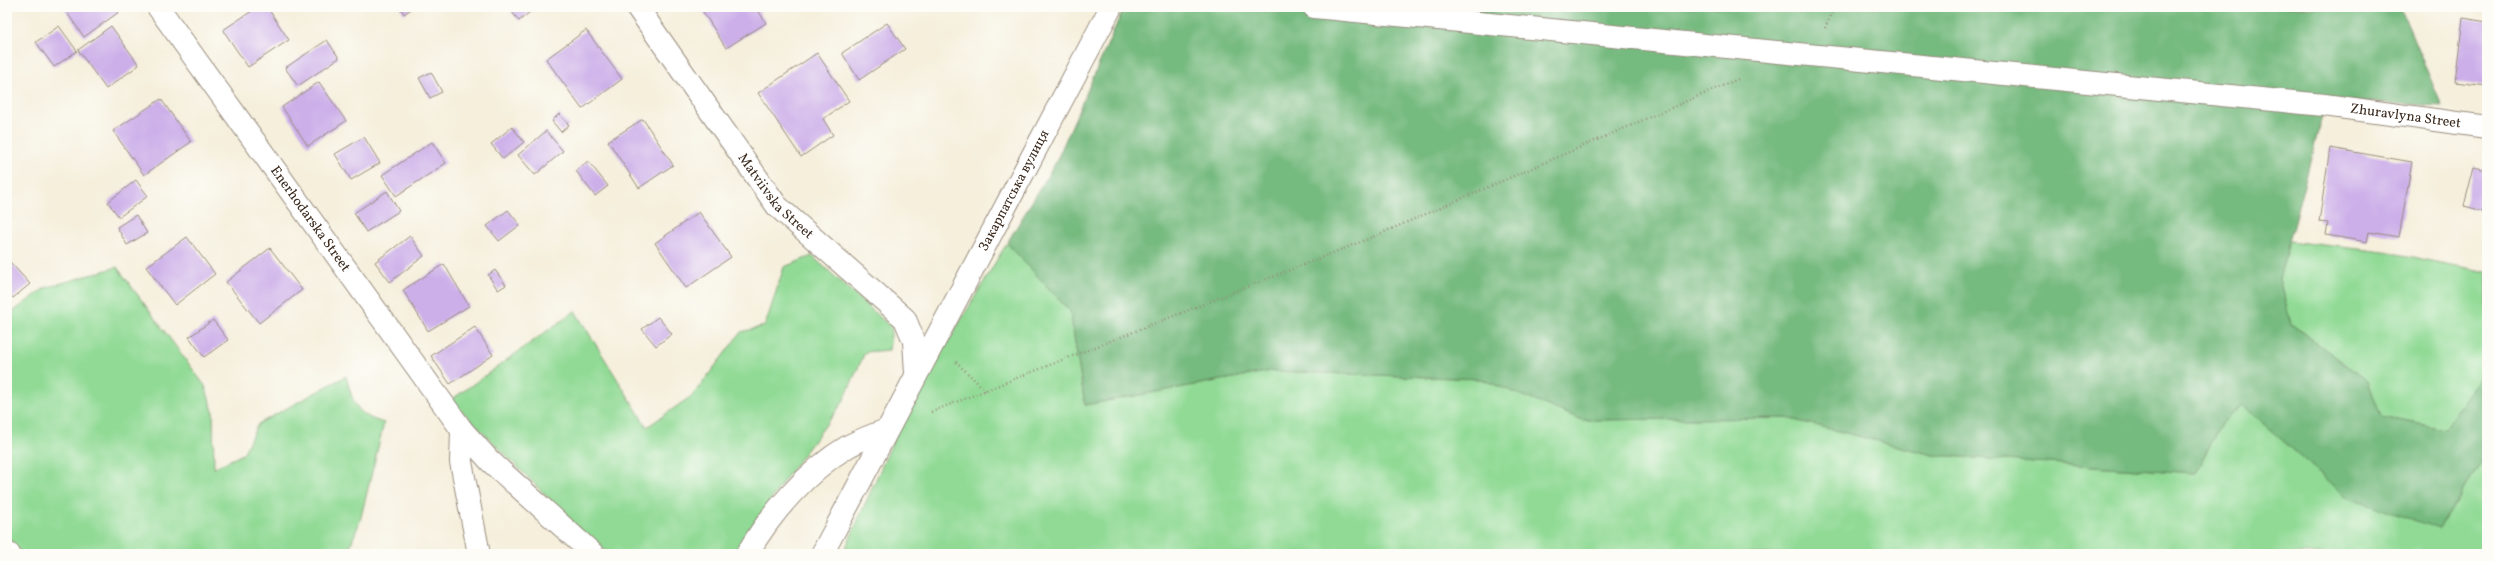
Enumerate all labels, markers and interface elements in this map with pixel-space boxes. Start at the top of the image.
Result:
street label: Zhuravlyna Street [2349,99,2462,133]
street label: Закарпатська вулиця [974,127,1054,255]
street label: Matviivska Street [733,150,818,243]
street label: Enerhodarska Street [266,162,355,276]

